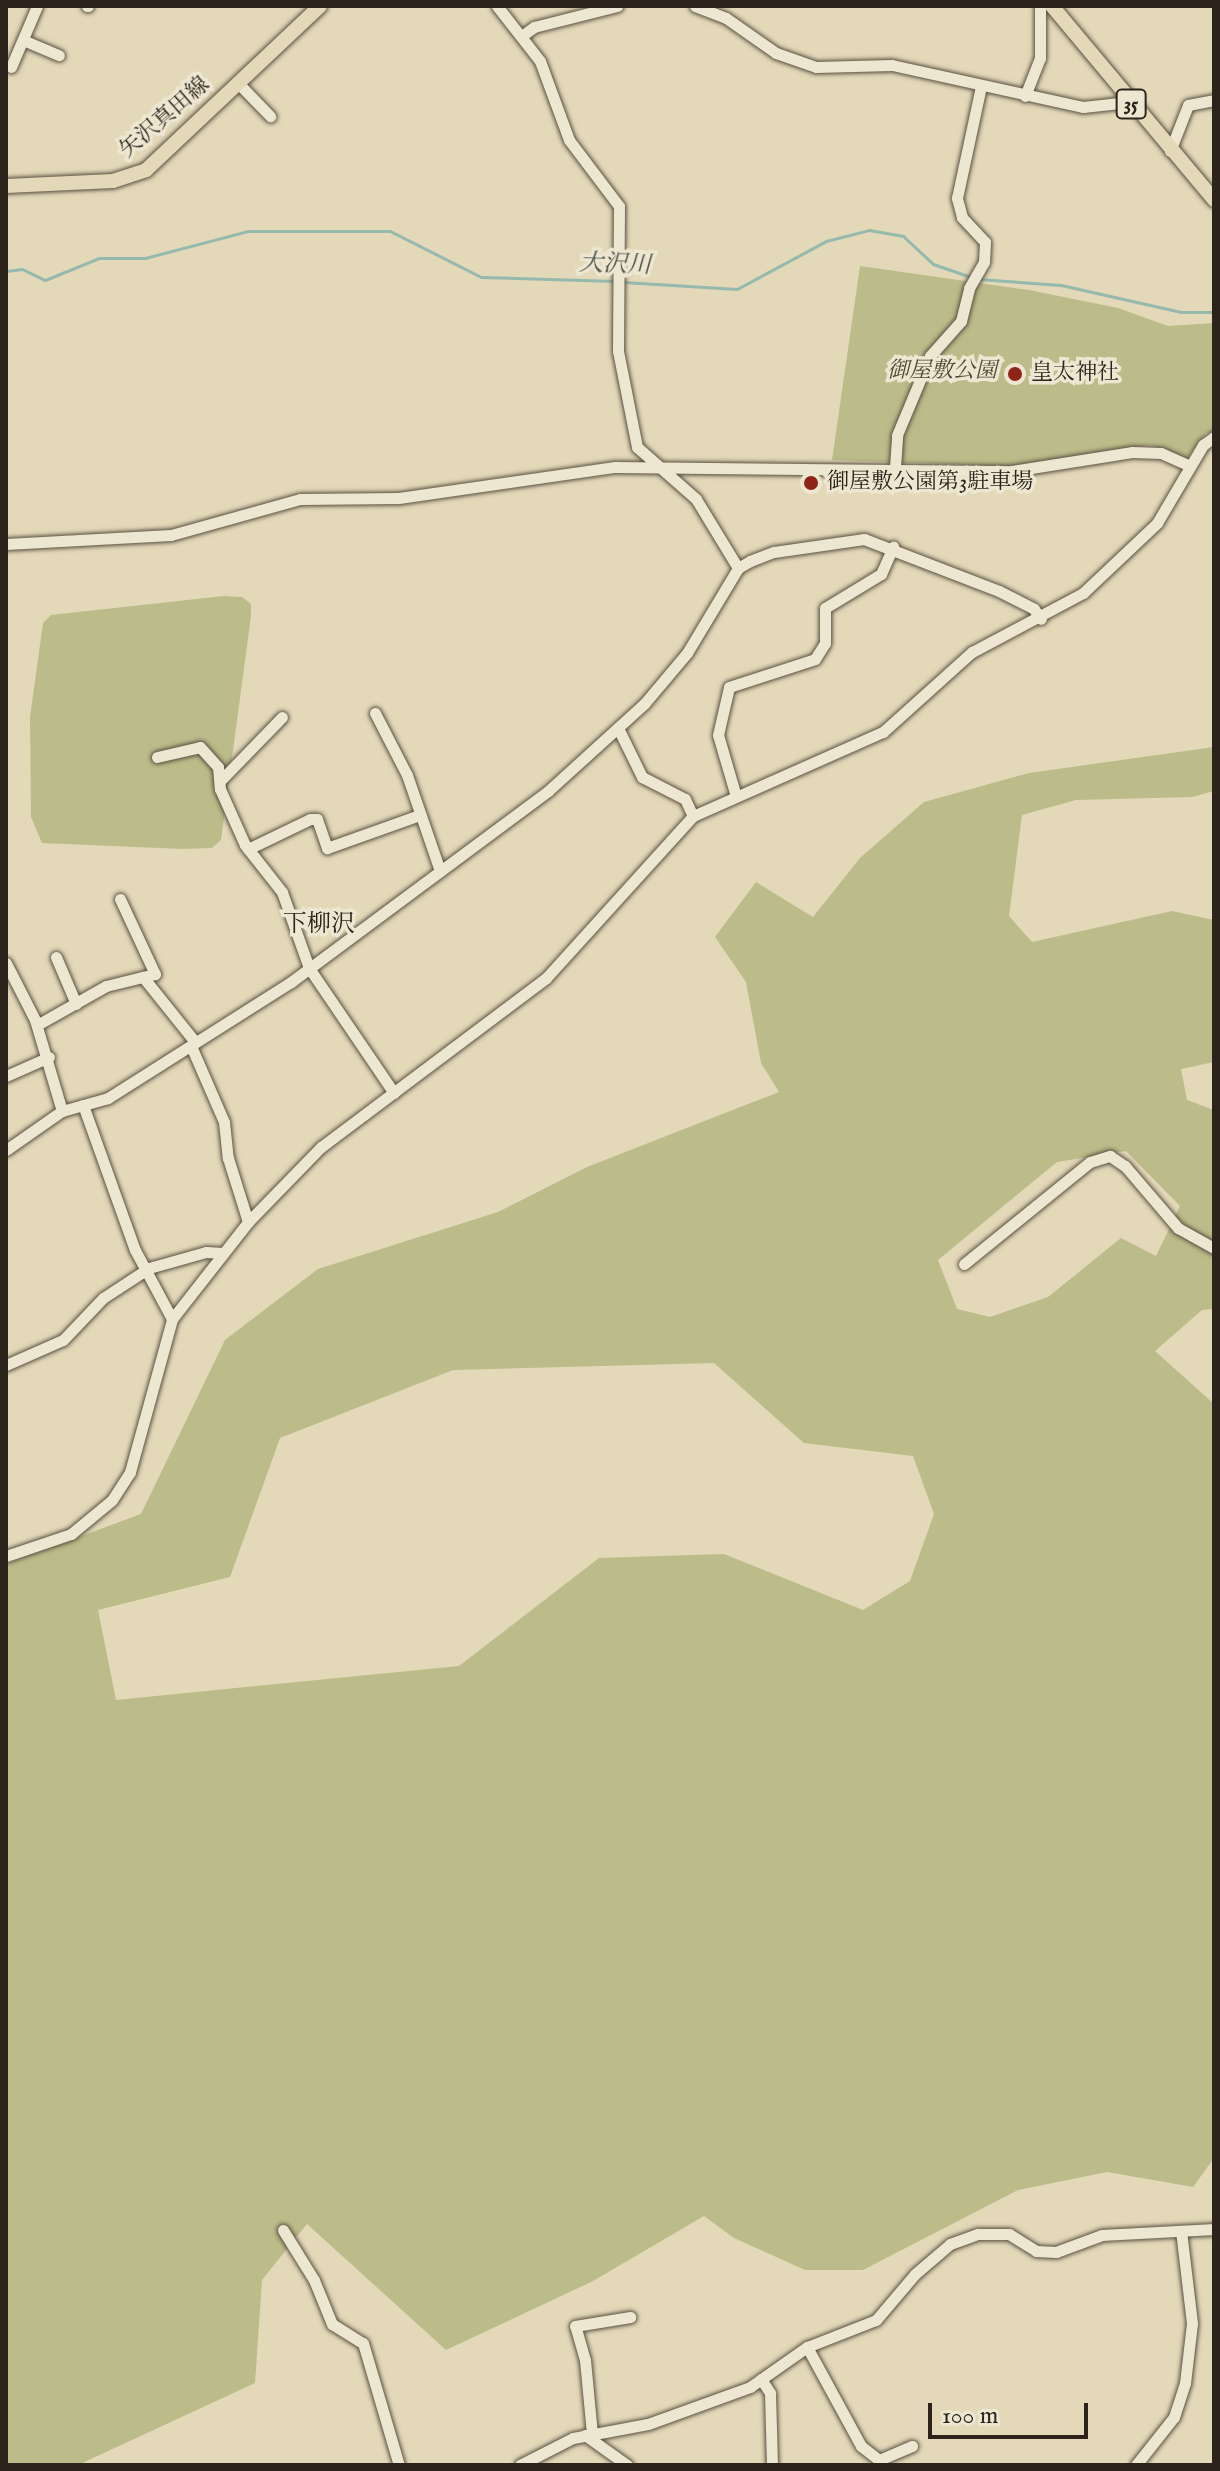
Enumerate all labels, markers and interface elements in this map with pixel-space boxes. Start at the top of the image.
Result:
street label: 矢沢真田線 [115,72,215,164]
road number: 35 [1115,88,1147,120]
water label: 大沢川 [579,249,651,281]
park label: 御屋敷公園 [887,359,997,385]
place label: 皇太神社 [1031,361,1119,387]
marker: 皇太神社 [1006,365,1024,383]
place label: 御屋敷公園第3駐車場 [827,470,1033,496]
marker: 御屋敷公園第3駐車場 [802,474,820,492]
district label: 下柳沢 [283,911,355,939]
scale bar [932,2387,1092,2437]
text: 100 m [942,2401,998,2432]

